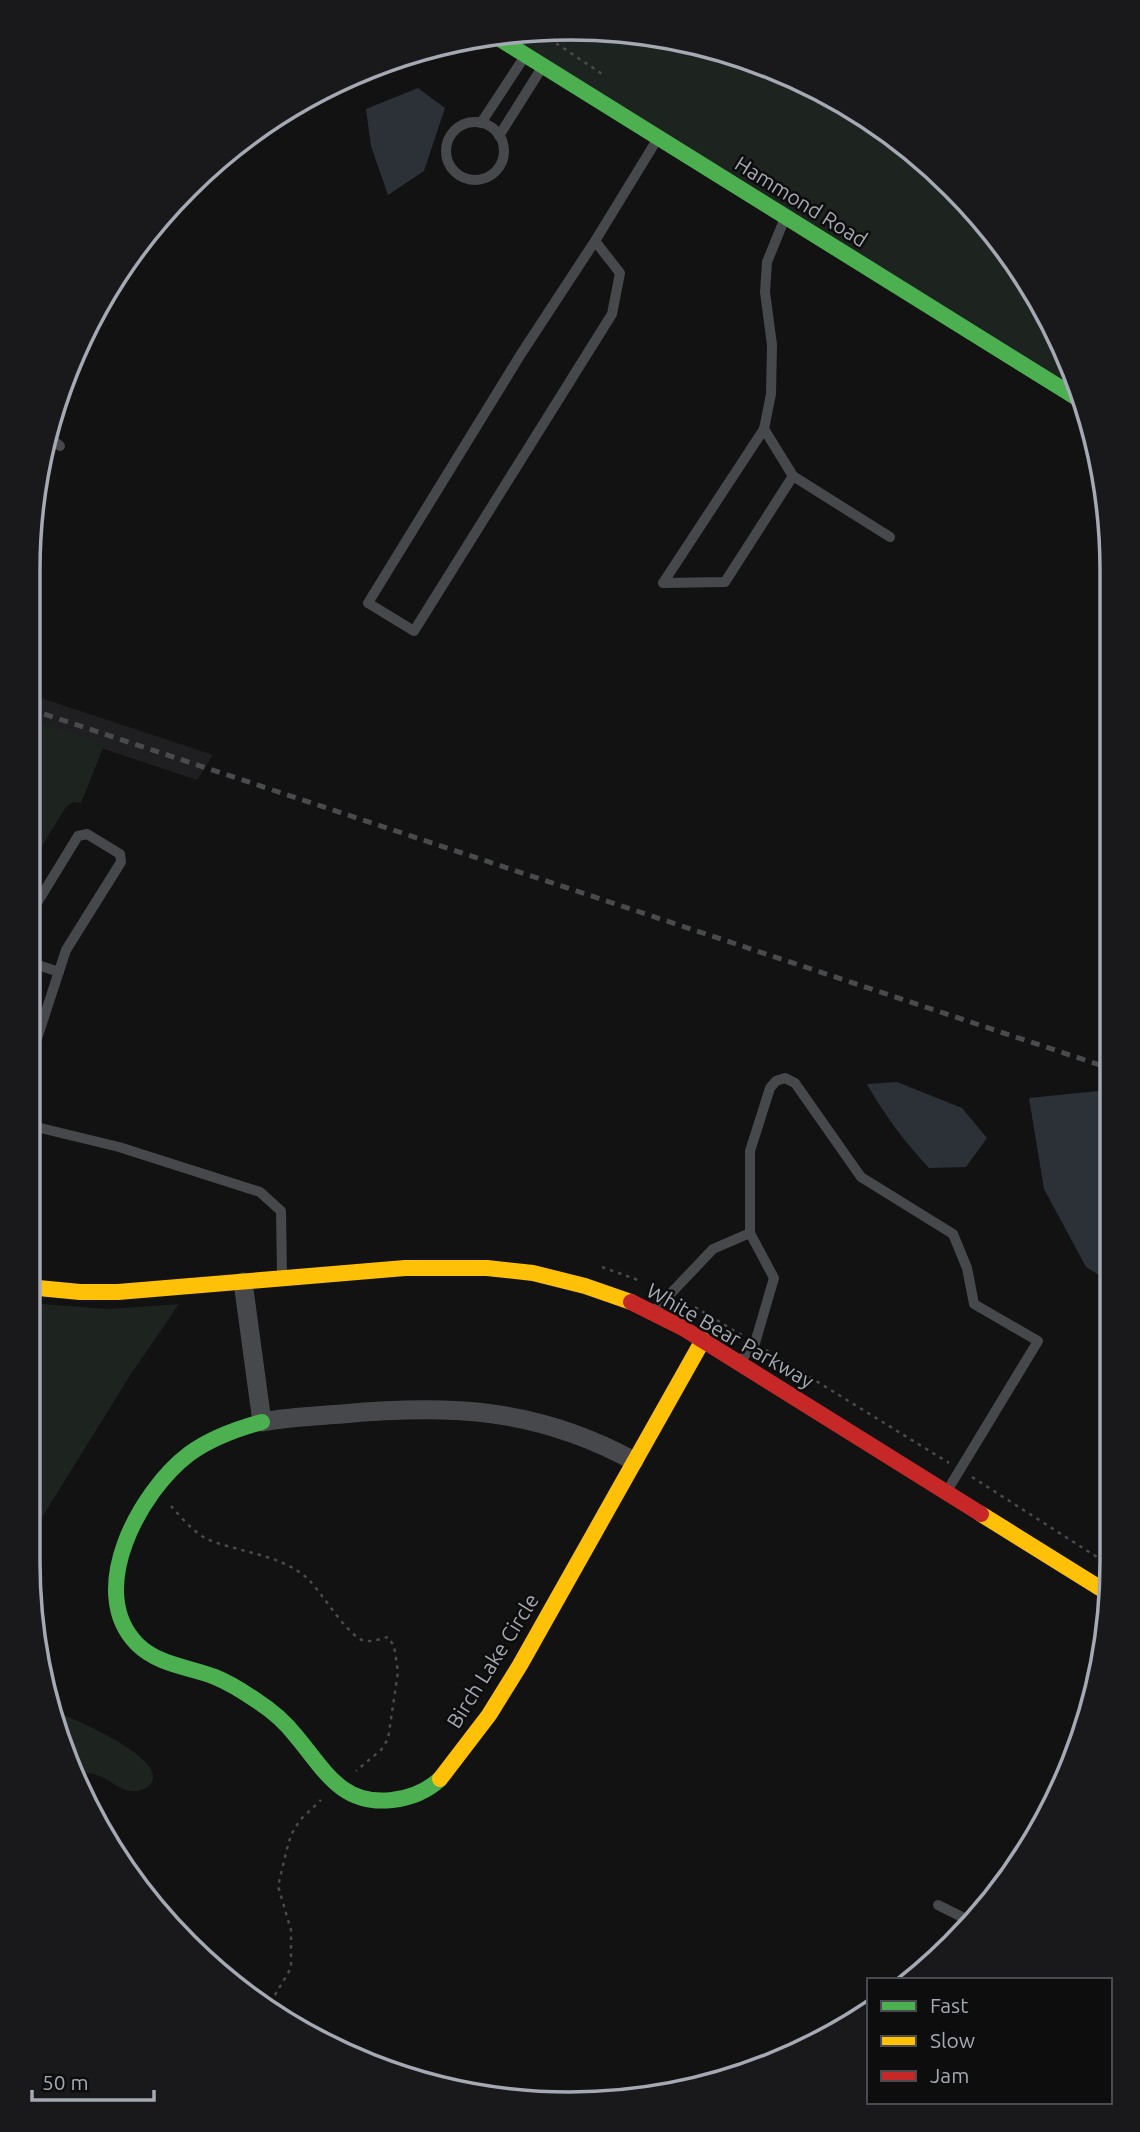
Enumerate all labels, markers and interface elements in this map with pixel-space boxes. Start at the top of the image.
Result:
street label: Hammond Road [731,151,872,251]
street label: White Bear Parkway [643,1278,818,1393]
street label: Birch Lake Circle [441,1589,543,1732]
legend [867,1978,1112,2104]
text: Fast [930,1993,968,2017]
text: Slow [930,2028,975,2052]
scale bar [32,2058,154,2102]
text: Jam [930,2063,969,2087]
text: 50 m [42,2070,89,2094]

